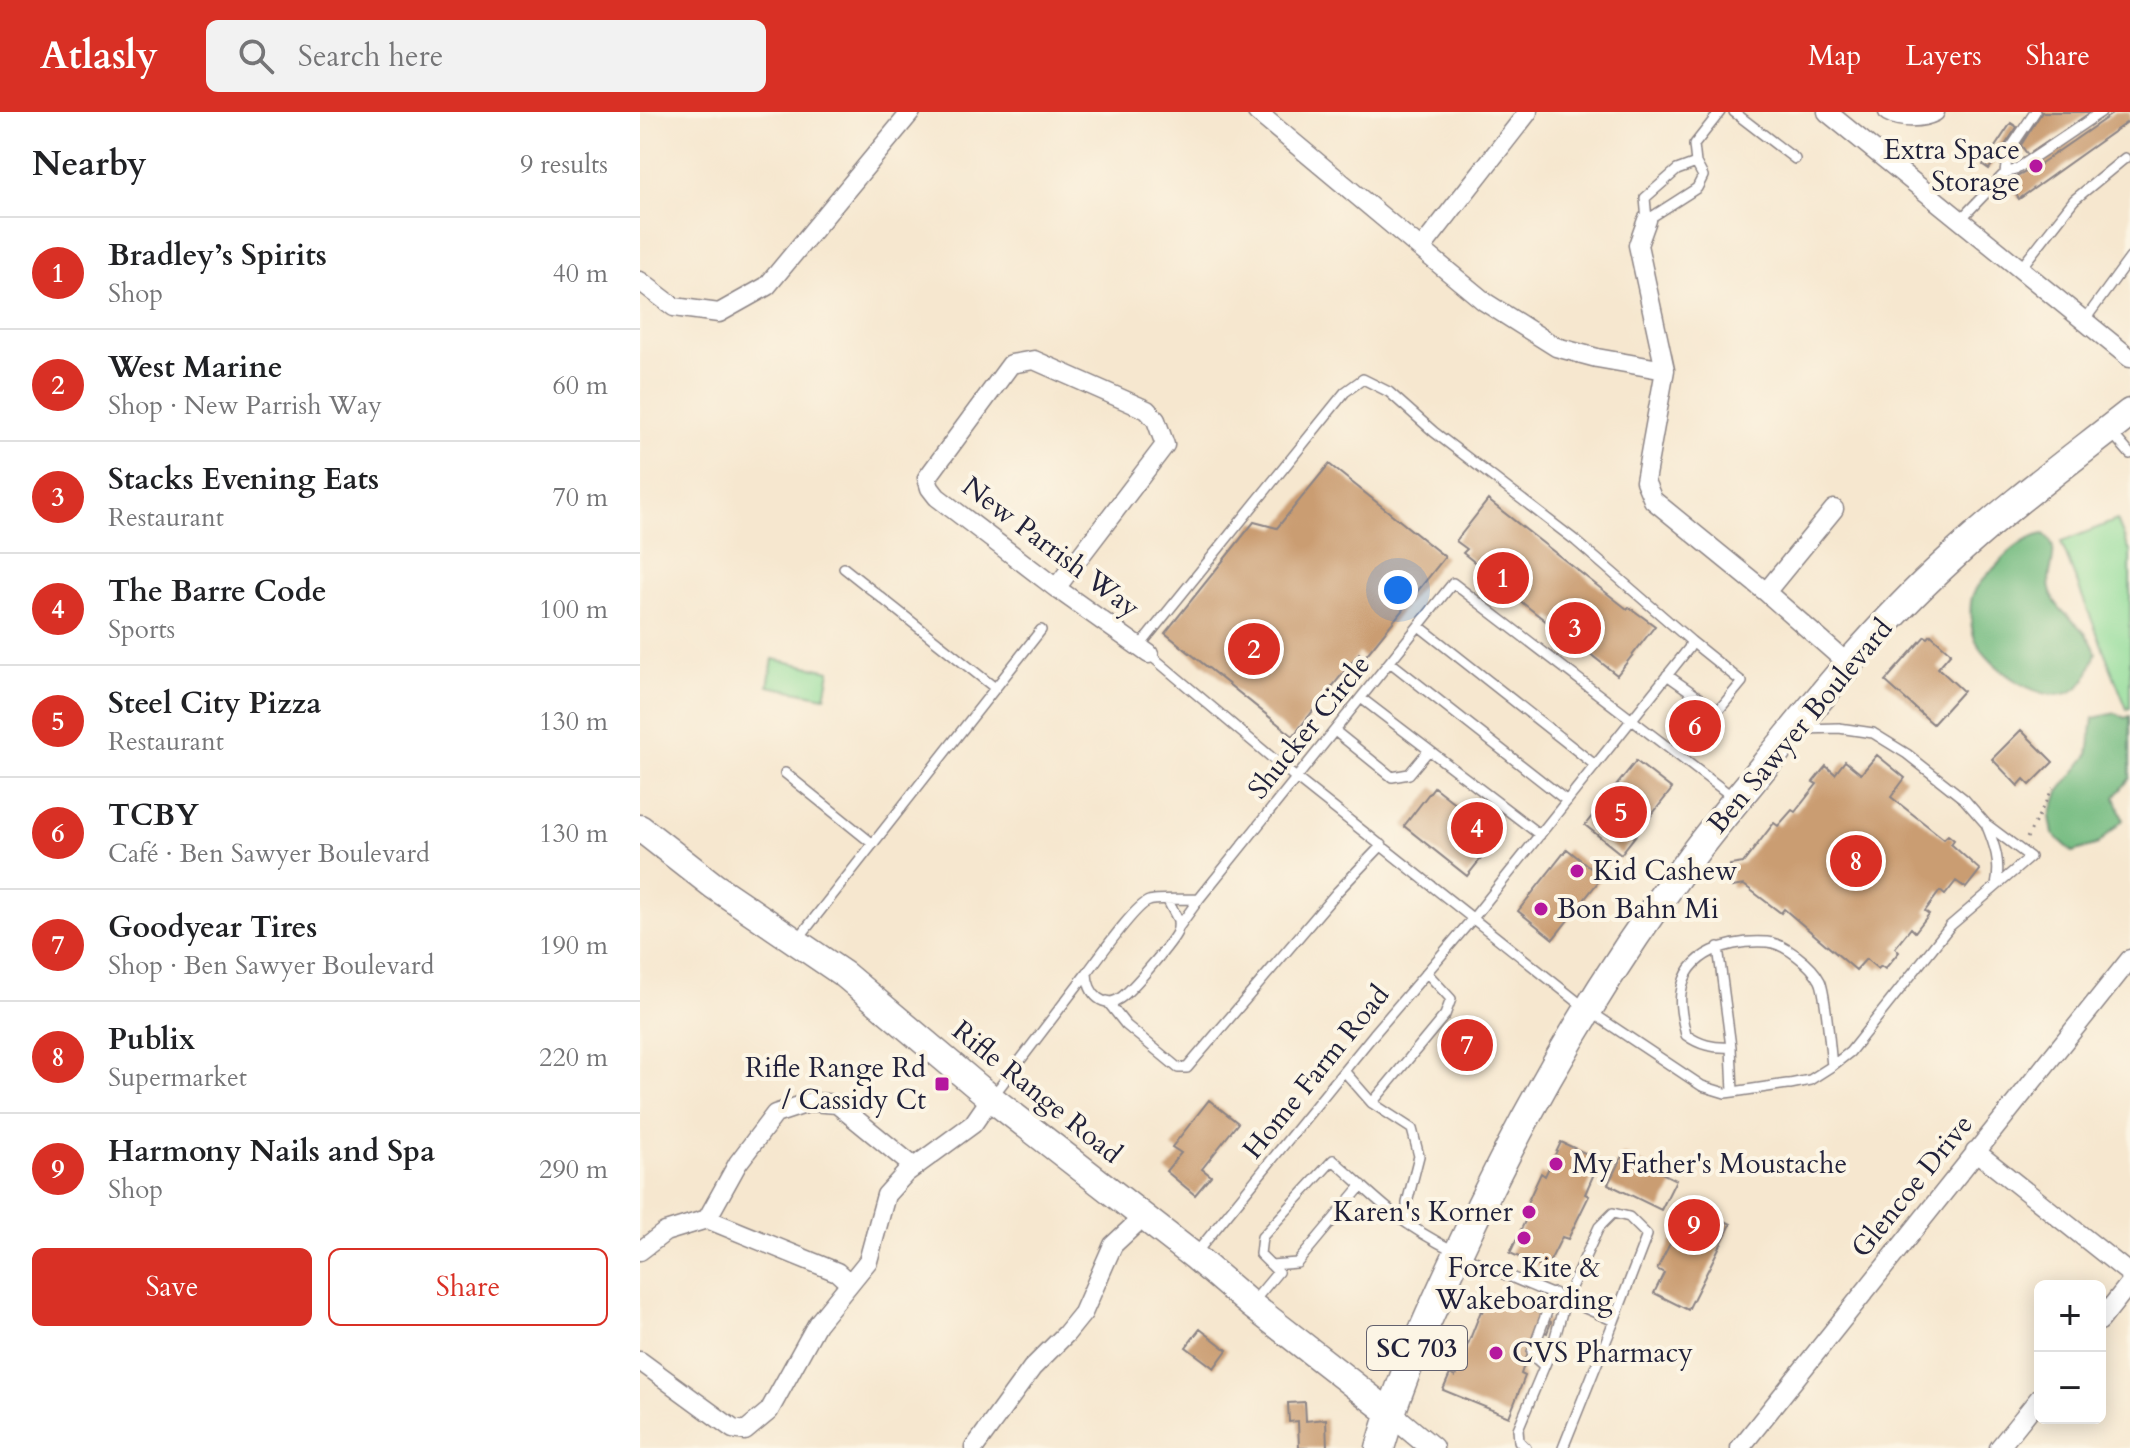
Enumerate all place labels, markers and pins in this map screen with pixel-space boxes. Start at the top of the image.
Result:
place label: Extra Space Storage [1884,131,2020,201]
marker: Extra Space Storage [2027,157,2045,175]
pin: 1 [1477,548,1529,608]
pin: 3 [1549,598,1601,658]
pin: 2 [1228,619,1280,679]
pin: 6 [1669,696,1721,756]
pin: 5 [1595,782,1647,842]
pin: 4 [1451,798,1503,858]
pin: 8 [1830,831,1882,891]
place label: Kid Cashew [1593,852,1738,890]
marker: Kid Cashew [1568,862,1586,880]
place label: Bon Bahn Mi [1557,890,1719,928]
marker: Bon Bahn Mi [1532,900,1550,918]
pin: 7 [1441,1015,1493,1075]
place label: Rifle Range Rd / Cassidy Ct [745,1049,926,1119]
marker: Rifle Range Rd / Cassidy Ct [933,1075,951,1093]
place label: My Father's Moustache [1572,1145,1847,1183]
marker: My Father's Moustache [1547,1155,1565,1173]
place label: Karen's Korner [1333,1193,1514,1231]
pin: 9 [1668,1195,1720,1255]
marker: Karen's Korner [1520,1203,1538,1221]
marker: Force Kite & Wakeboarding [1515,1229,1533,1247]
place label: Force Kite & Wakeboarding [1434,1249,1613,1319]
place label: CVS Pharmacy [1512,1334,1693,1372]
marker: CVS Pharmacy [1487,1344,1505,1362]

